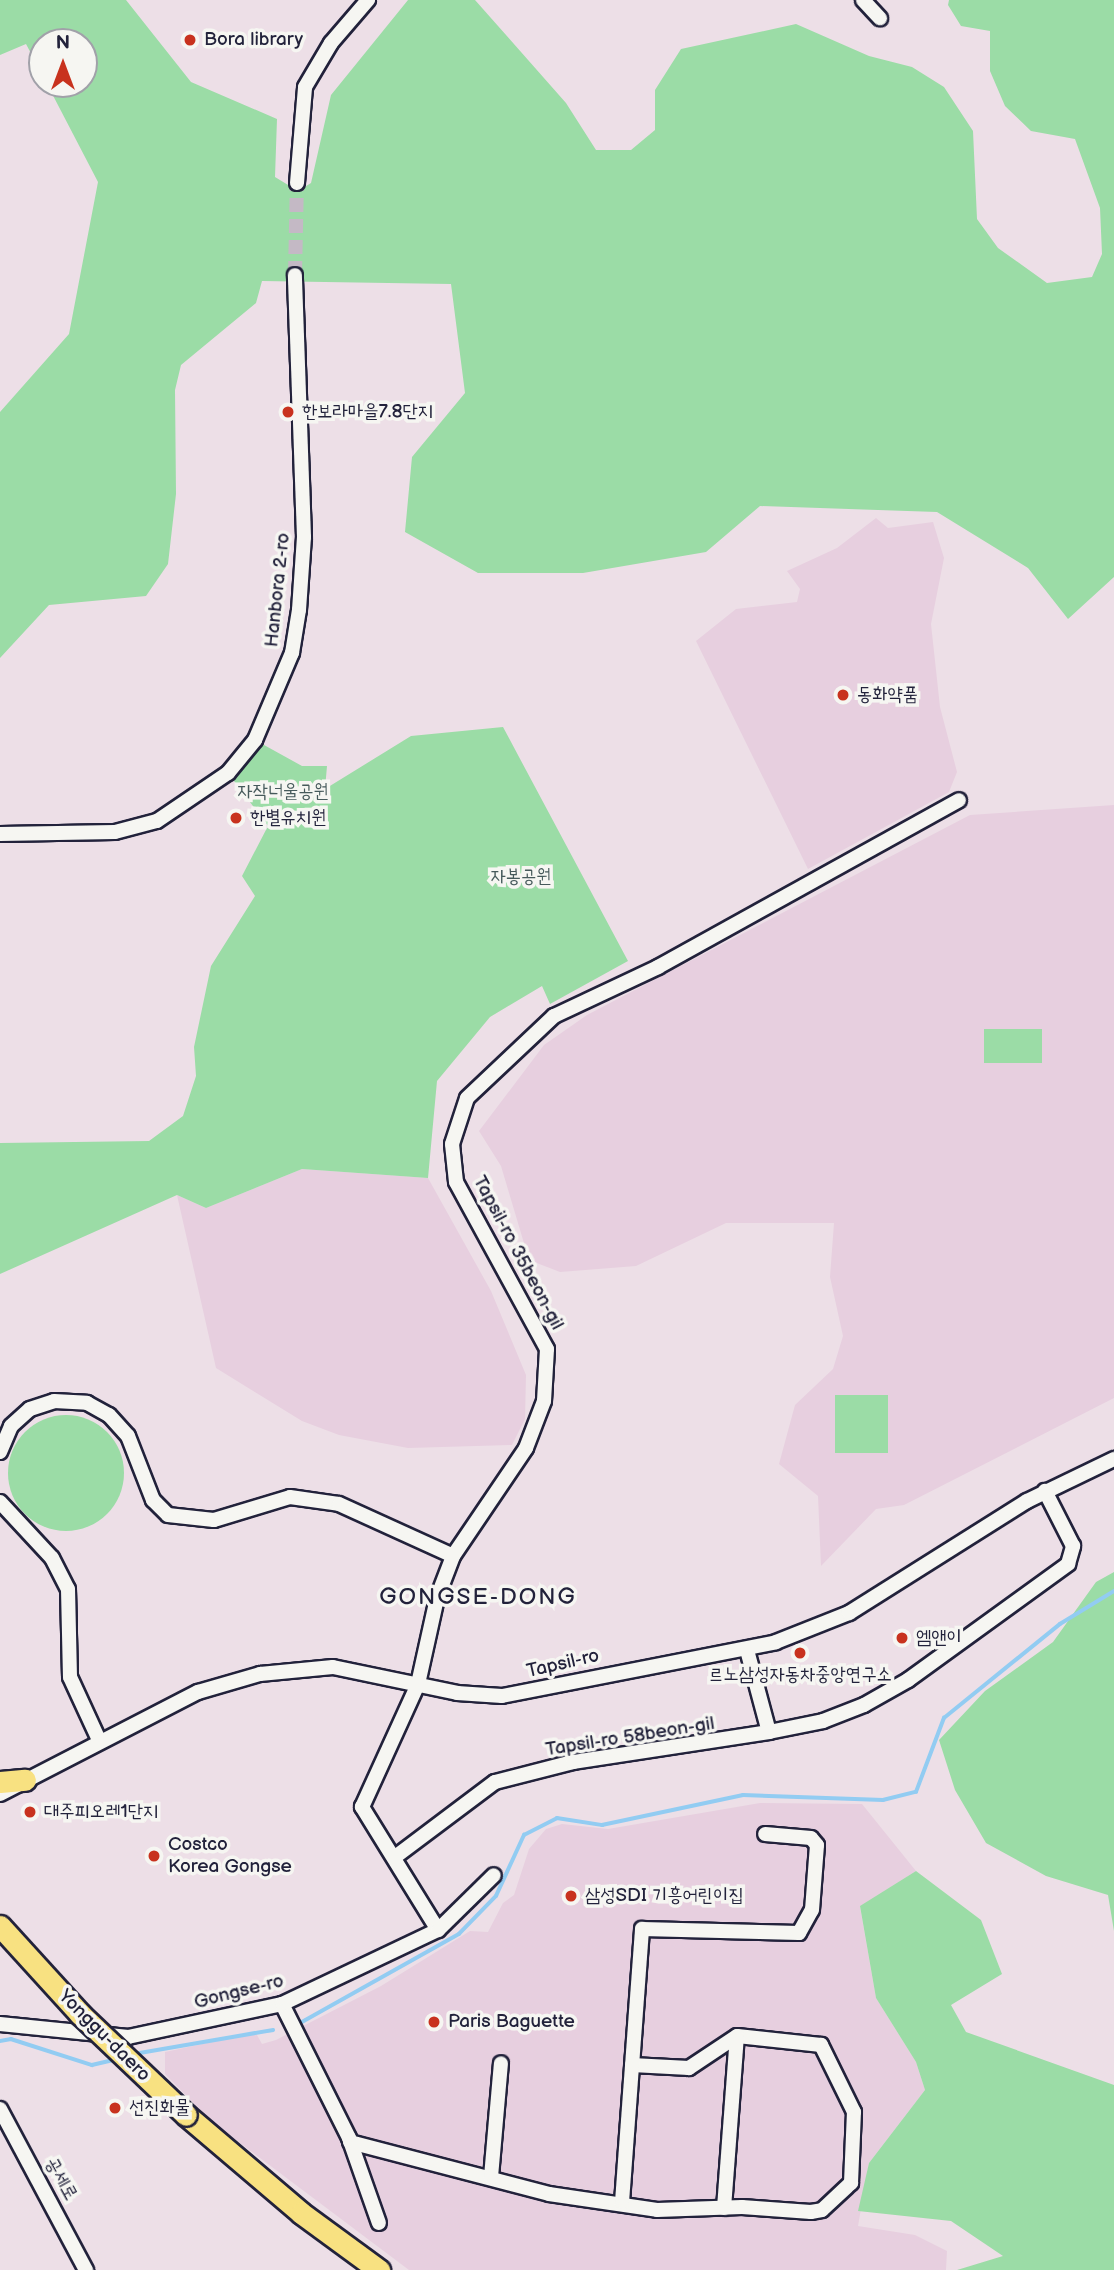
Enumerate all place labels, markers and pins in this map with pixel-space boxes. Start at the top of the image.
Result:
place label: Bora library [204,29,303,51]
marker: Bora library [182,32,198,48]
place label: 한보라마을7.8단지 [302,401,433,423]
marker: 한보라마을7.8단지 [280,404,296,420]
place label: 동화약품 [857,684,918,706]
marker: 동화약품 [835,687,851,703]
place label: 한별유치원 [250,807,326,829]
marker: 한별유치원 [228,810,244,826]
place label: 엠앤이 [916,1627,962,1649]
marker: 엠앤이 [894,1630,910,1646]
marker: 르노삼성자동차중앙연구소 [792,1645,808,1661]
place label: 르노삼성자동차중앙연구소 [708,1664,892,1686]
place label: 대주피오레1단지 [44,1801,158,1823]
marker: 대주피오레1단지 [22,1804,38,1820]
place label: Costco Korea Gongse [168,1834,292,1878]
marker: Costco Korea Gongse [146,1848,162,1864]
place label: 삼성SDI 기흥어린이집 [585,1885,744,1907]
marker: 삼성SDI 기흥어린이집 [563,1888,579,1904]
place label: Paris Baguette [448,2011,575,2033]
marker: Paris Baguette [426,2014,442,2030]
place label: 선진화물 [129,2097,190,2119]
marker: 선진화물 [107,2100,123,2116]

